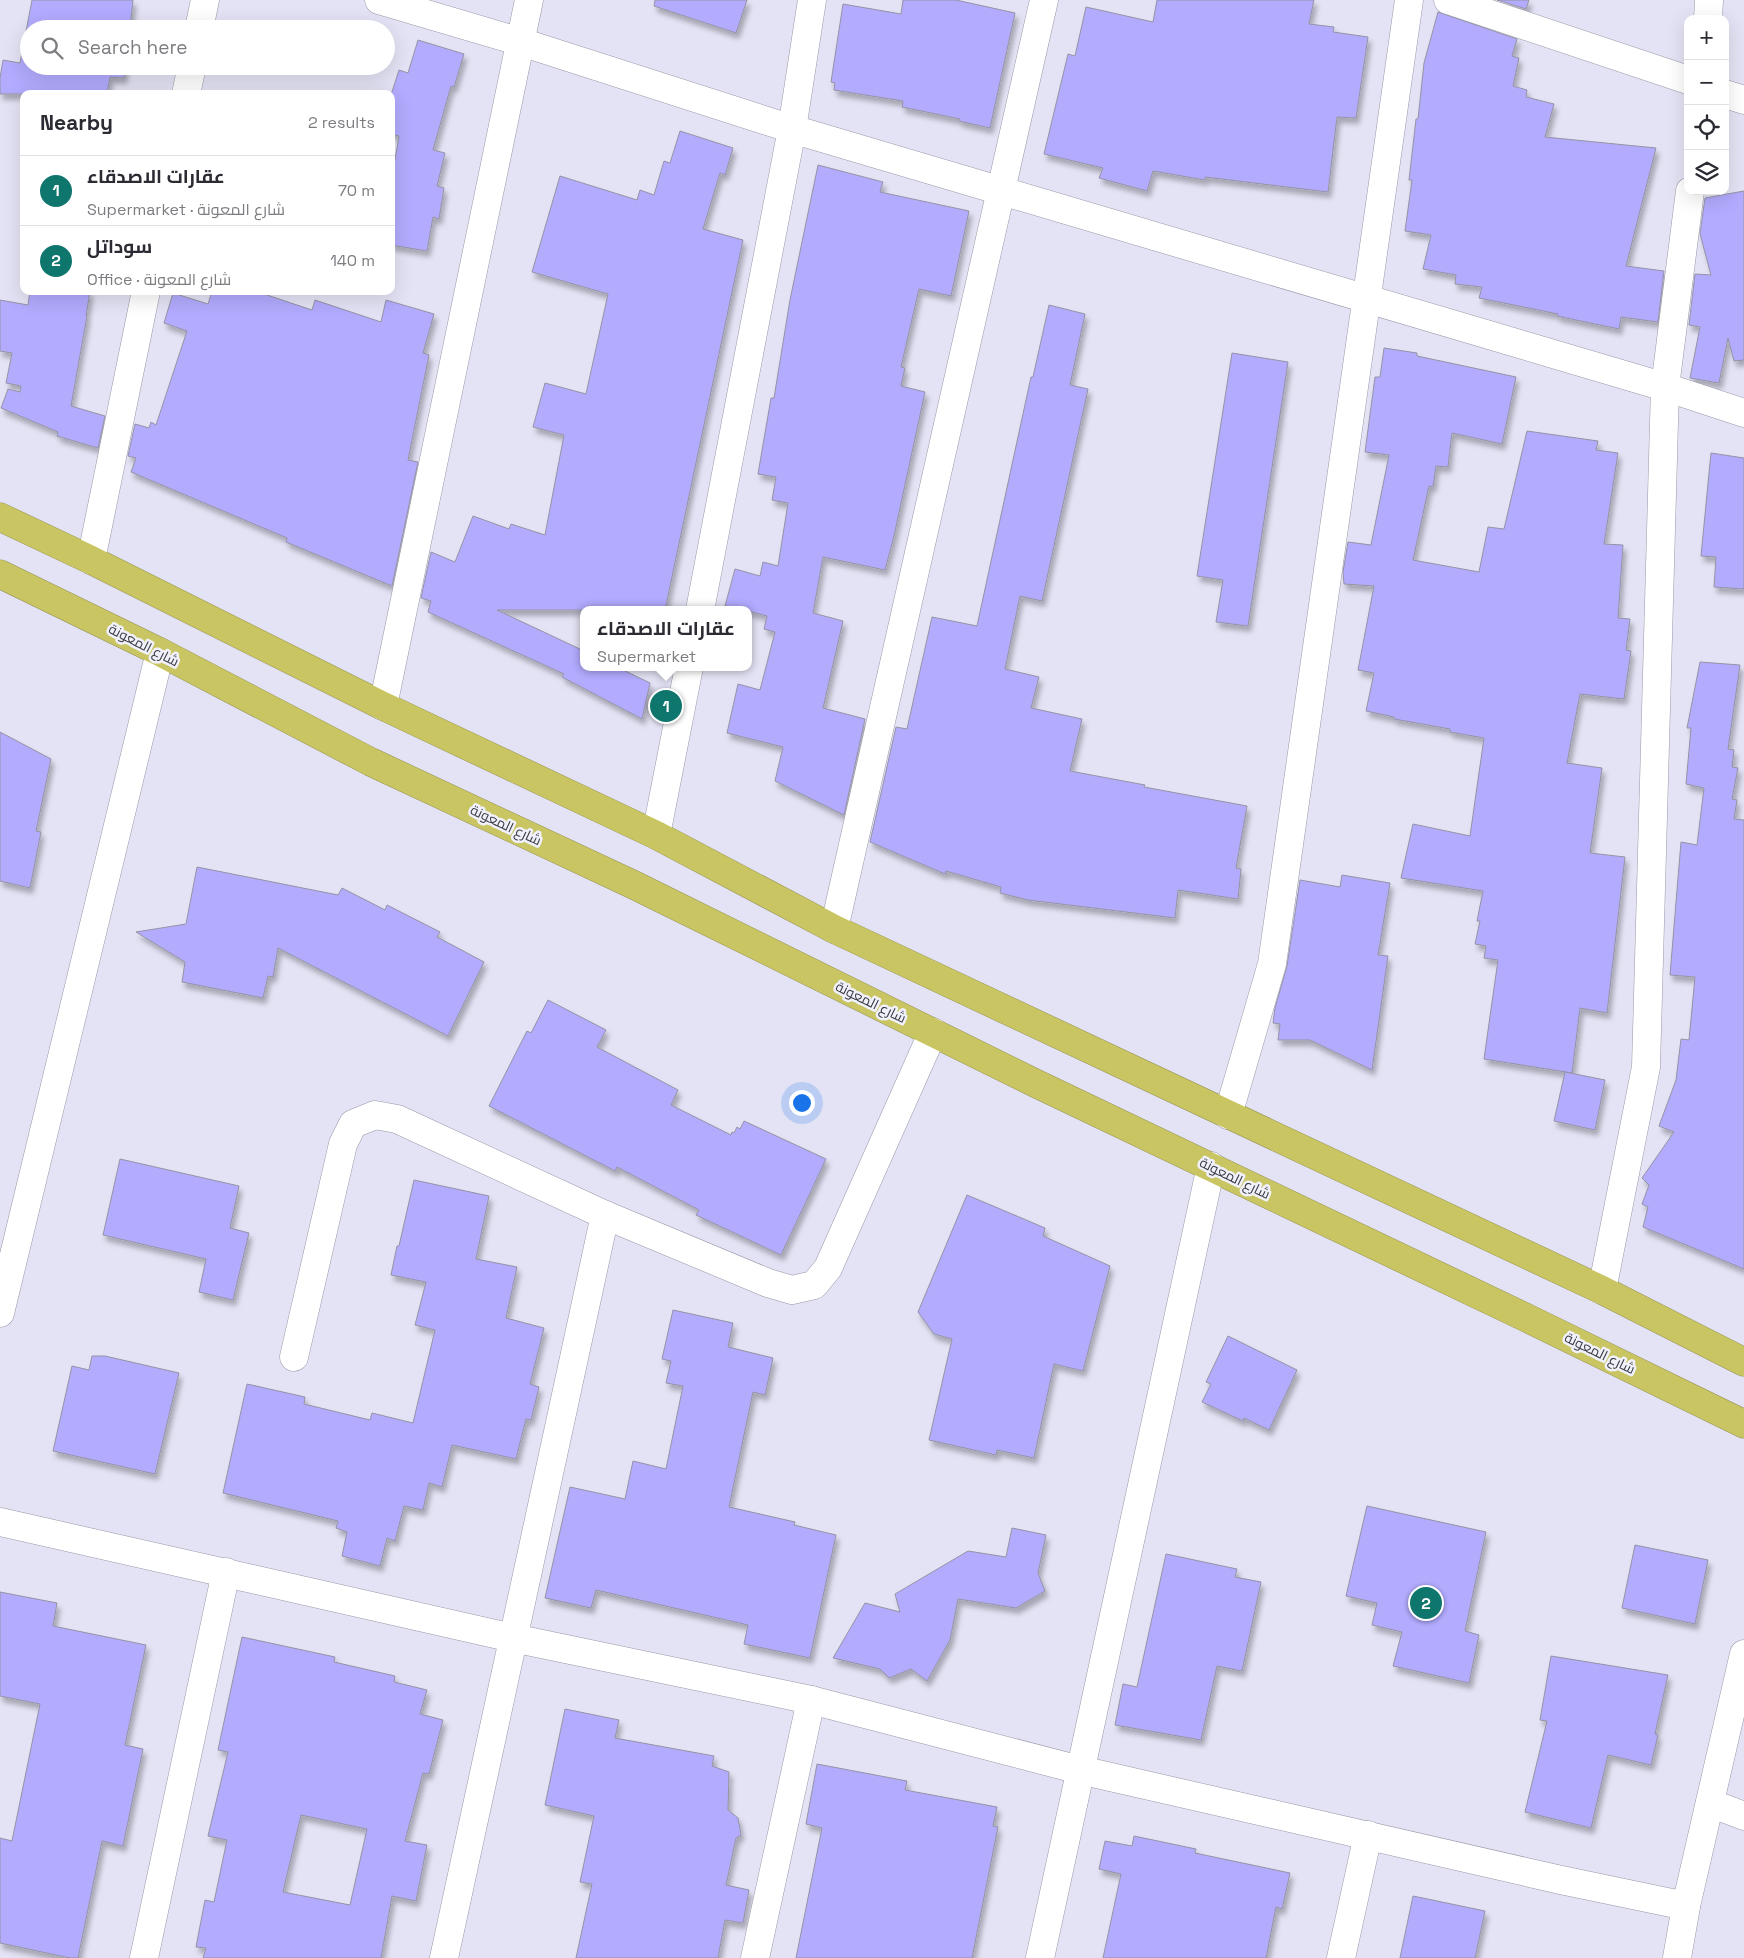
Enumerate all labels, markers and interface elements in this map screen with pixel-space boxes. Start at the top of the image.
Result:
map controls [1684,15,1729,195]
button: + [1684,15,1729,60]
search box [20,20,395,75]
icon: search [38,34,66,62]
text: Search here [78,35,188,60]
button: − [1684,60,1729,105]
button: locate [1684,105,1729,150]
text: Nearby [40,109,113,136]
text: 2 results [308,112,375,133]
button: layers [1684,150,1729,195]
text: عقارات الاصدقاء [87,164,225,189]
text: 1 [52,180,60,201]
text: 70 m [338,180,375,201]
text: Supermarket · شارع المعونة [87,199,285,220]
text: سوداتل [87,234,152,259]
text: 2 [51,250,61,271]
text: 140 m [330,250,375,271]
text: Office · شارع المعونة [87,269,231,290]
popup [580,606,752,671]
text: عقارات الاصدقاء [597,616,735,641]
street label: شارع المعونة [106,620,182,670]
text: Supermarket [597,646,696,667]
pin: 1 [650,687,682,725]
street label: شارع المعونة [467,801,545,849]
street label: شارع المعونة [833,977,909,1027]
your location [789,1090,815,1116]
street label: شارع المعونة [1197,1153,1273,1203]
street label: شارع المعونة [1562,1328,1638,1378]
pin: 2 [1410,1584,1442,1622]

